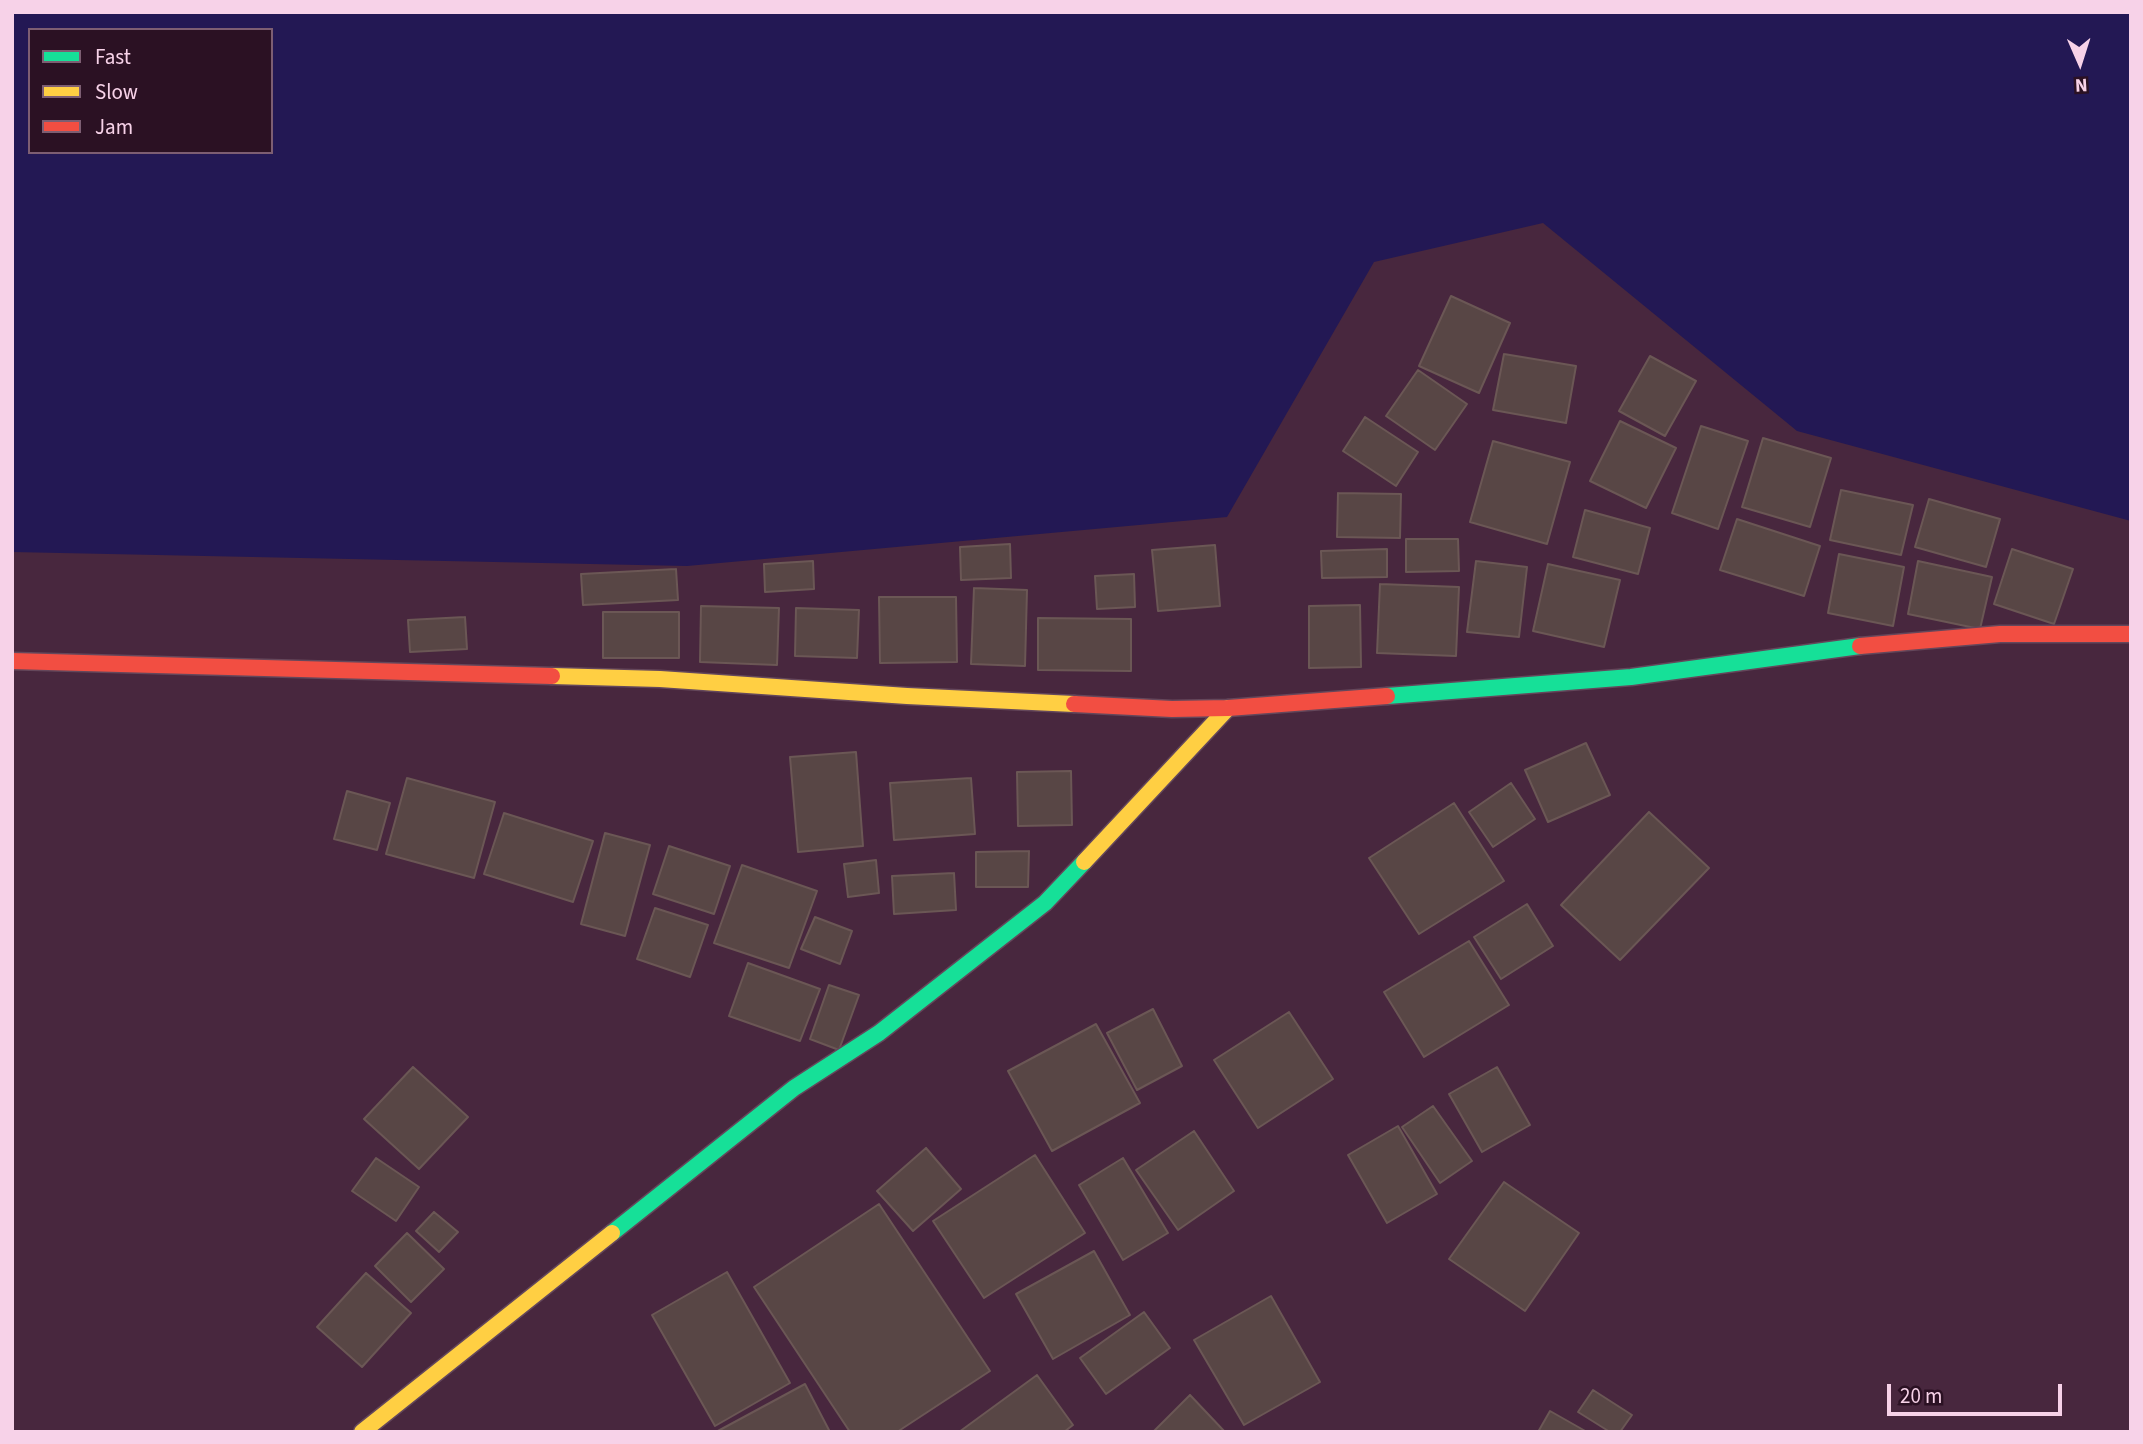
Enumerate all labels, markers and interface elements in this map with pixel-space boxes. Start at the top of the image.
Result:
legend [28,28,273,154]
north arrow [2045,28,2115,98]
text: Fast [95,42,131,72]
text: N [2074,71,2088,98]
text: Slow [95,77,138,107]
text: Jam [95,112,133,142]
scale bar [1891,1370,2066,1414]
text: 20 m [1900,1381,1942,1411]

